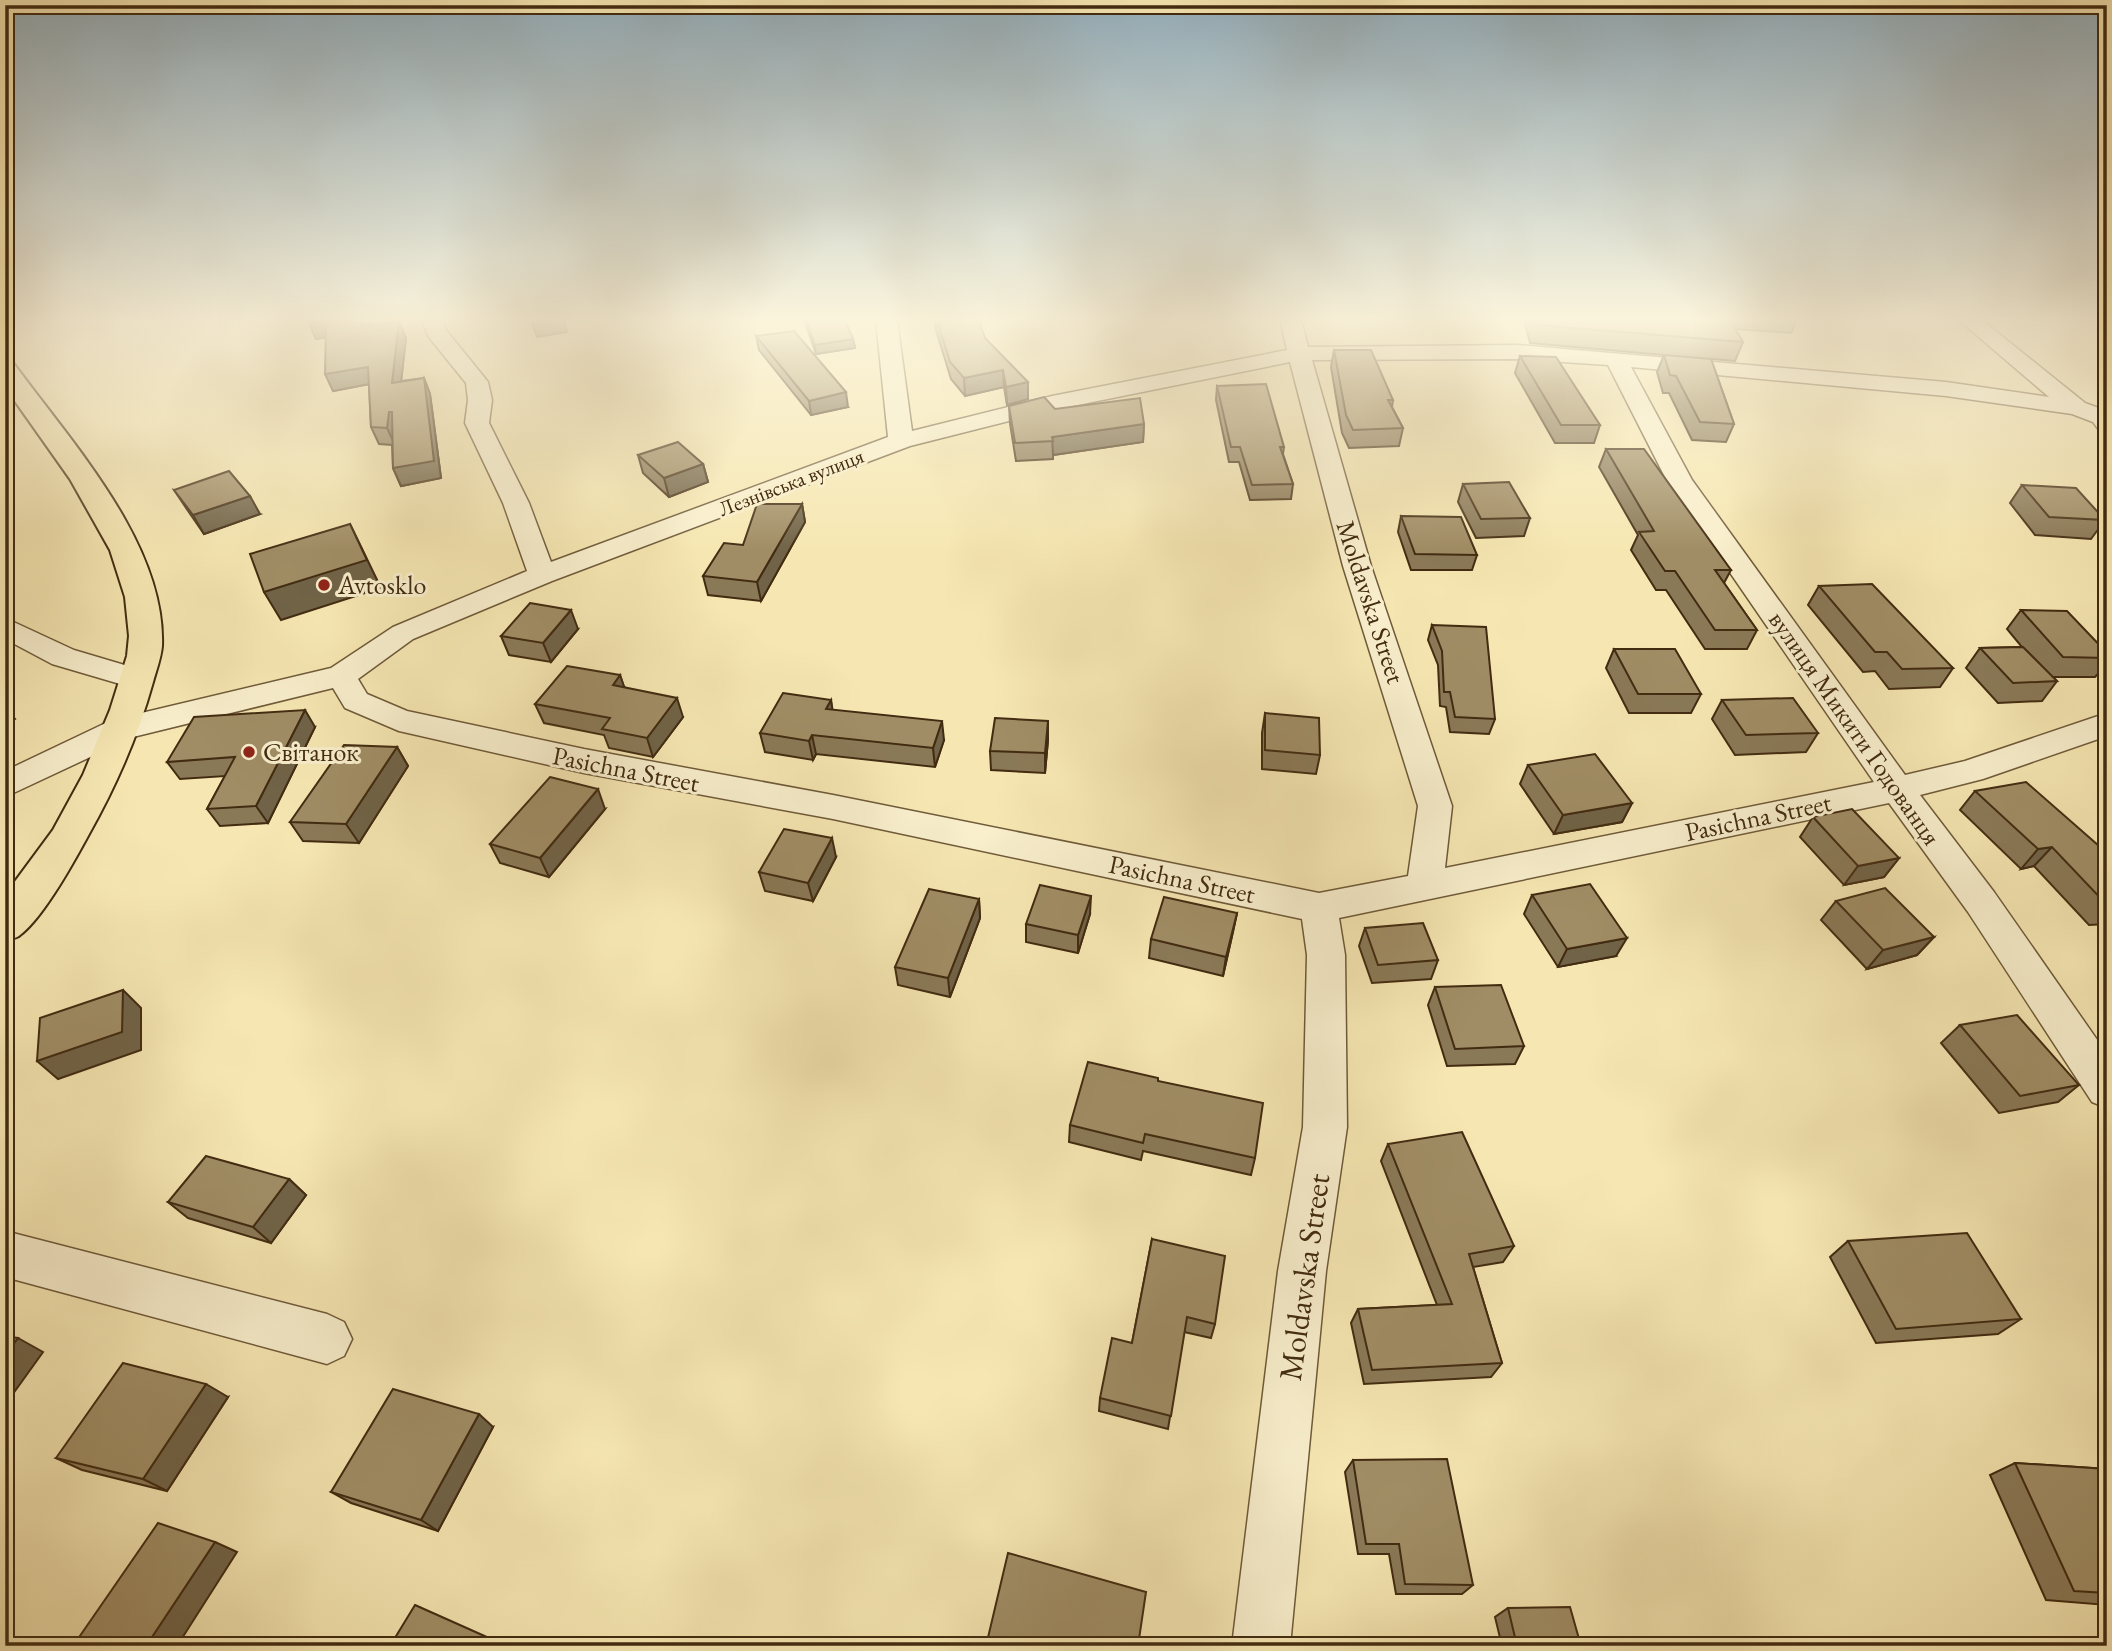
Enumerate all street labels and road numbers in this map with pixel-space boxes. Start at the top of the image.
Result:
street label: Лезнівська вулиця [715,442,867,522]
street label: Moldavska Street [1329,516,1413,688]
street label: вулиця Микити Годованця [1761,604,1949,852]
street label: Pasichna Street [550,738,702,800]
street label: Pasichna Street [1682,785,1834,849]
street label: Pasichna Street [1106,847,1258,911]
street label: Moldavska Street [1269,1171,1339,1383]

